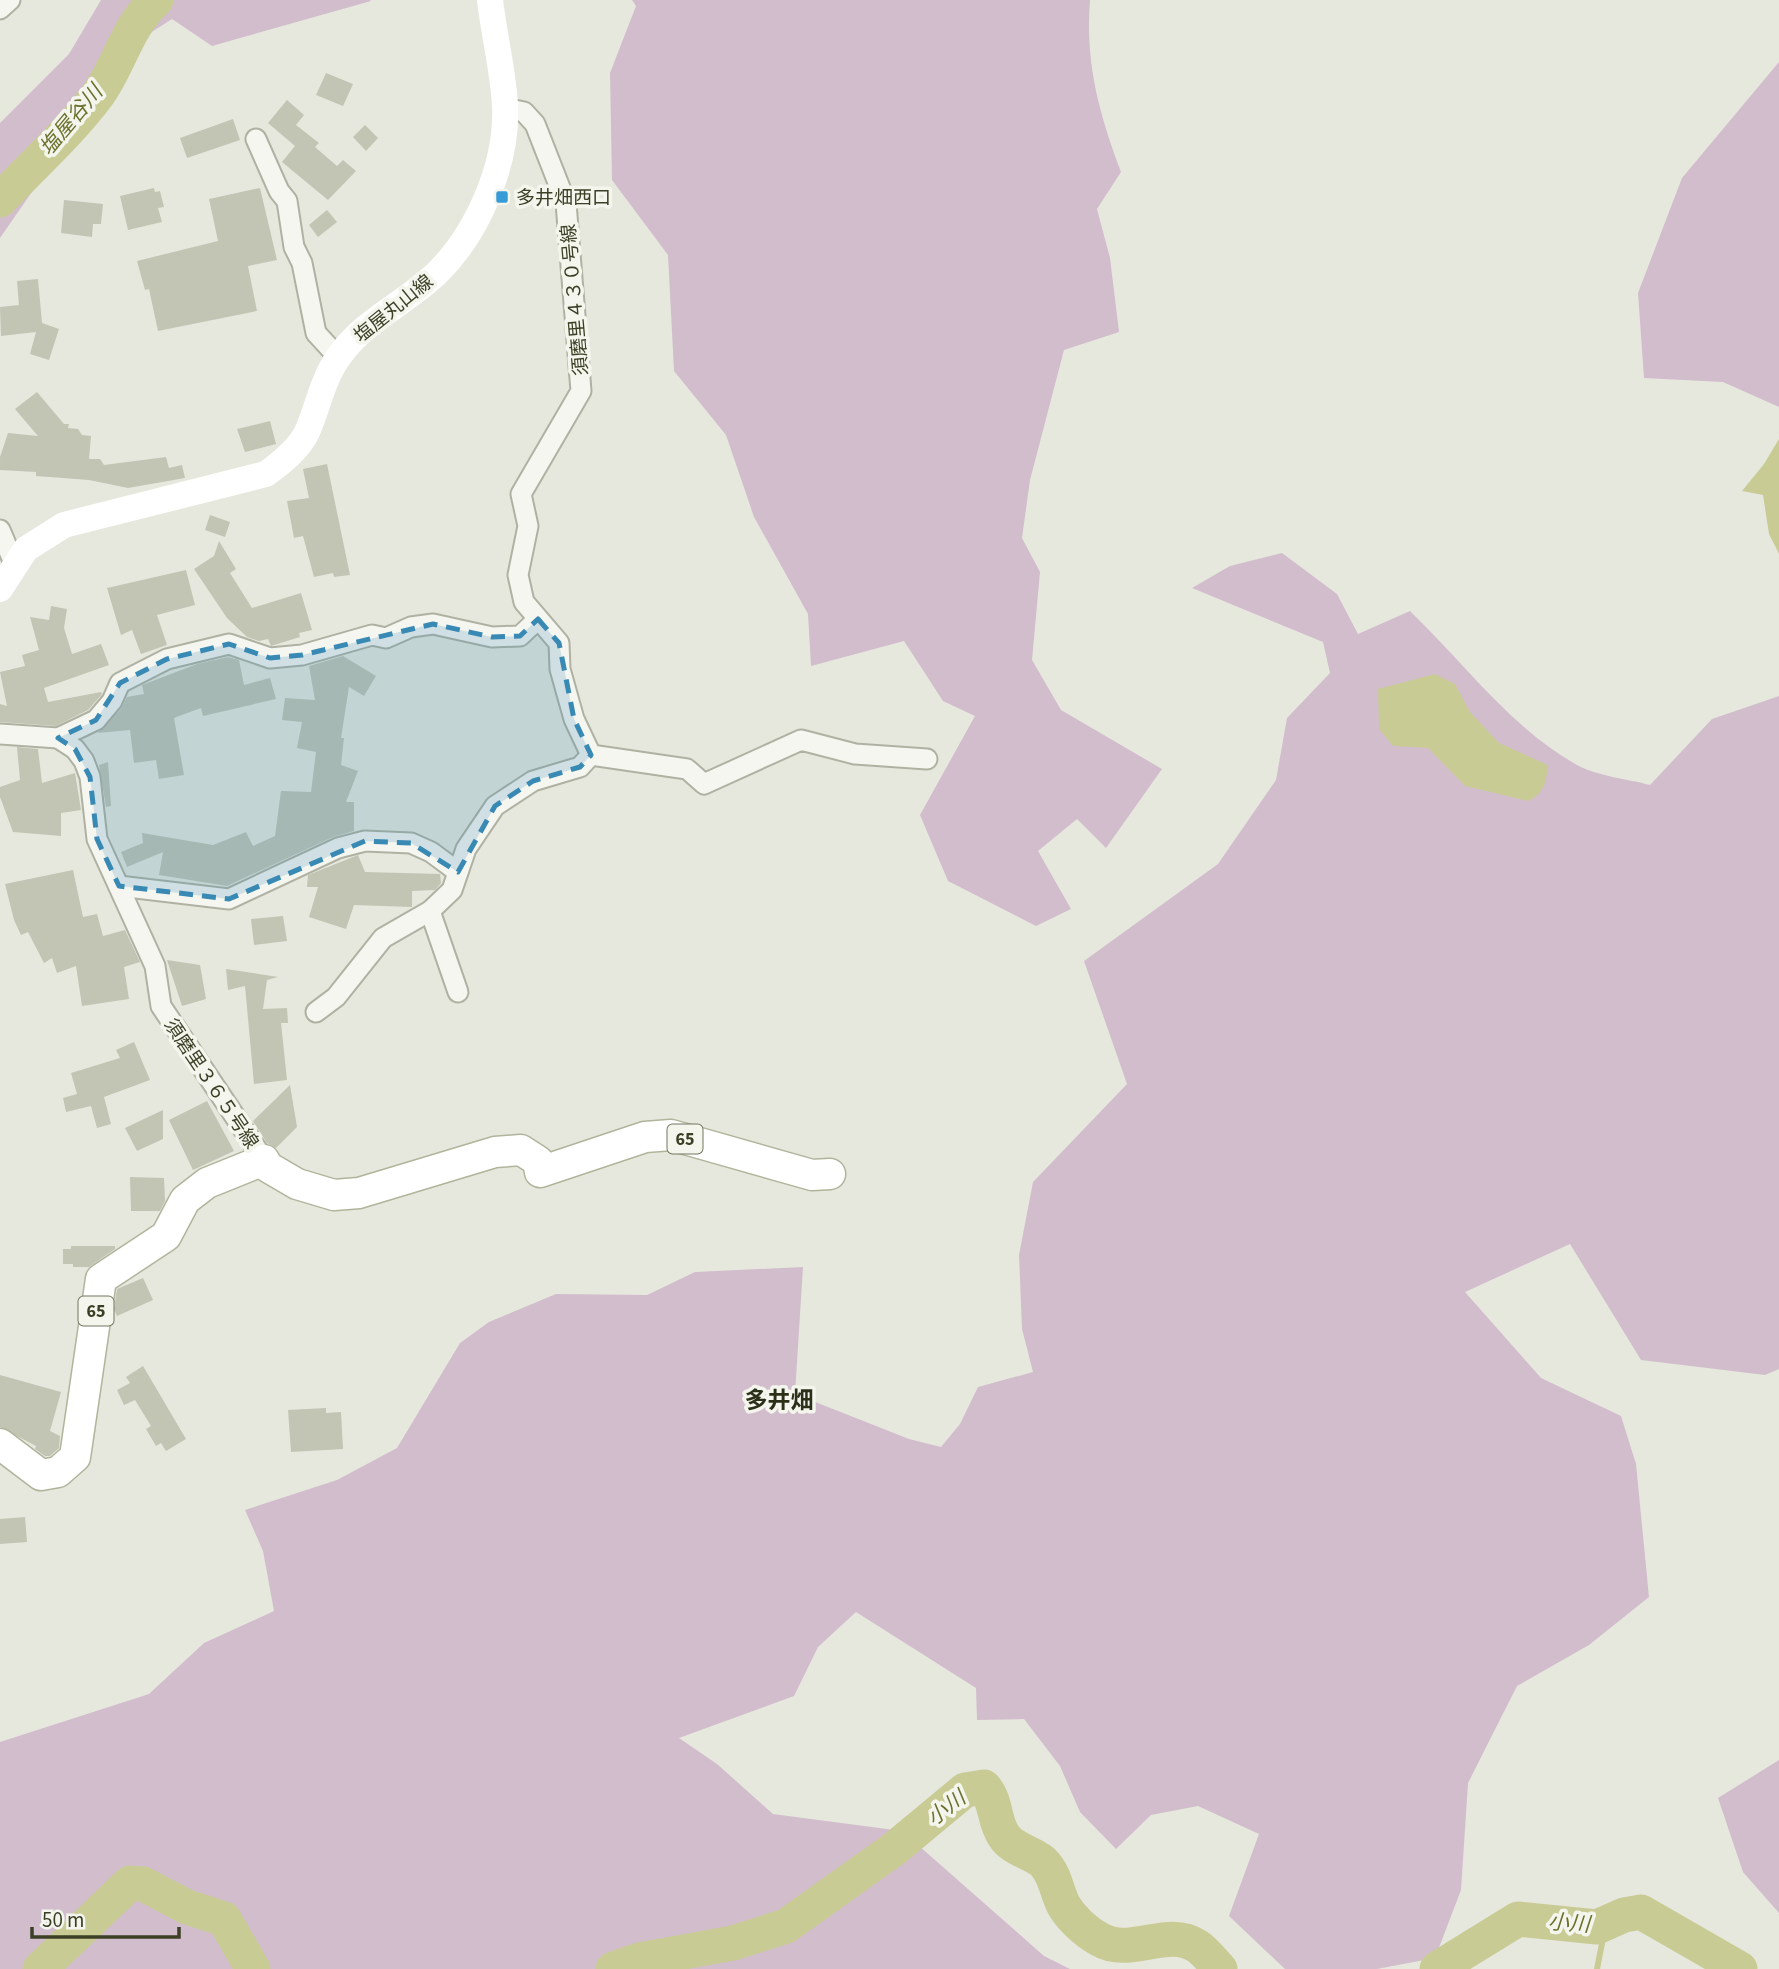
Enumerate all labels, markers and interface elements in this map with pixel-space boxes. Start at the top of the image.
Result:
water label: 塩屋谷川 [33,77,111,162]
place label: 多井畑西口 [516,185,611,212]
marker: 多井畑西口 [494,189,510,205]
street label: 須磨里４３０号線 [555,223,596,377]
street label: 塩屋丸山線 [349,269,439,350]
street label: 須磨里３６５号線 [157,1013,264,1154]
road number: 65 [668,1124,702,1154]
road number: 65 [78,1296,114,1326]
district label: 多井畑 [745,1384,814,1417]
water label: 小川 [920,1782,973,1833]
scale bar [32,1896,178,1940]
text: 50 m [42,1905,84,1935]
water label: 小川 [1547,1907,1593,1940]

